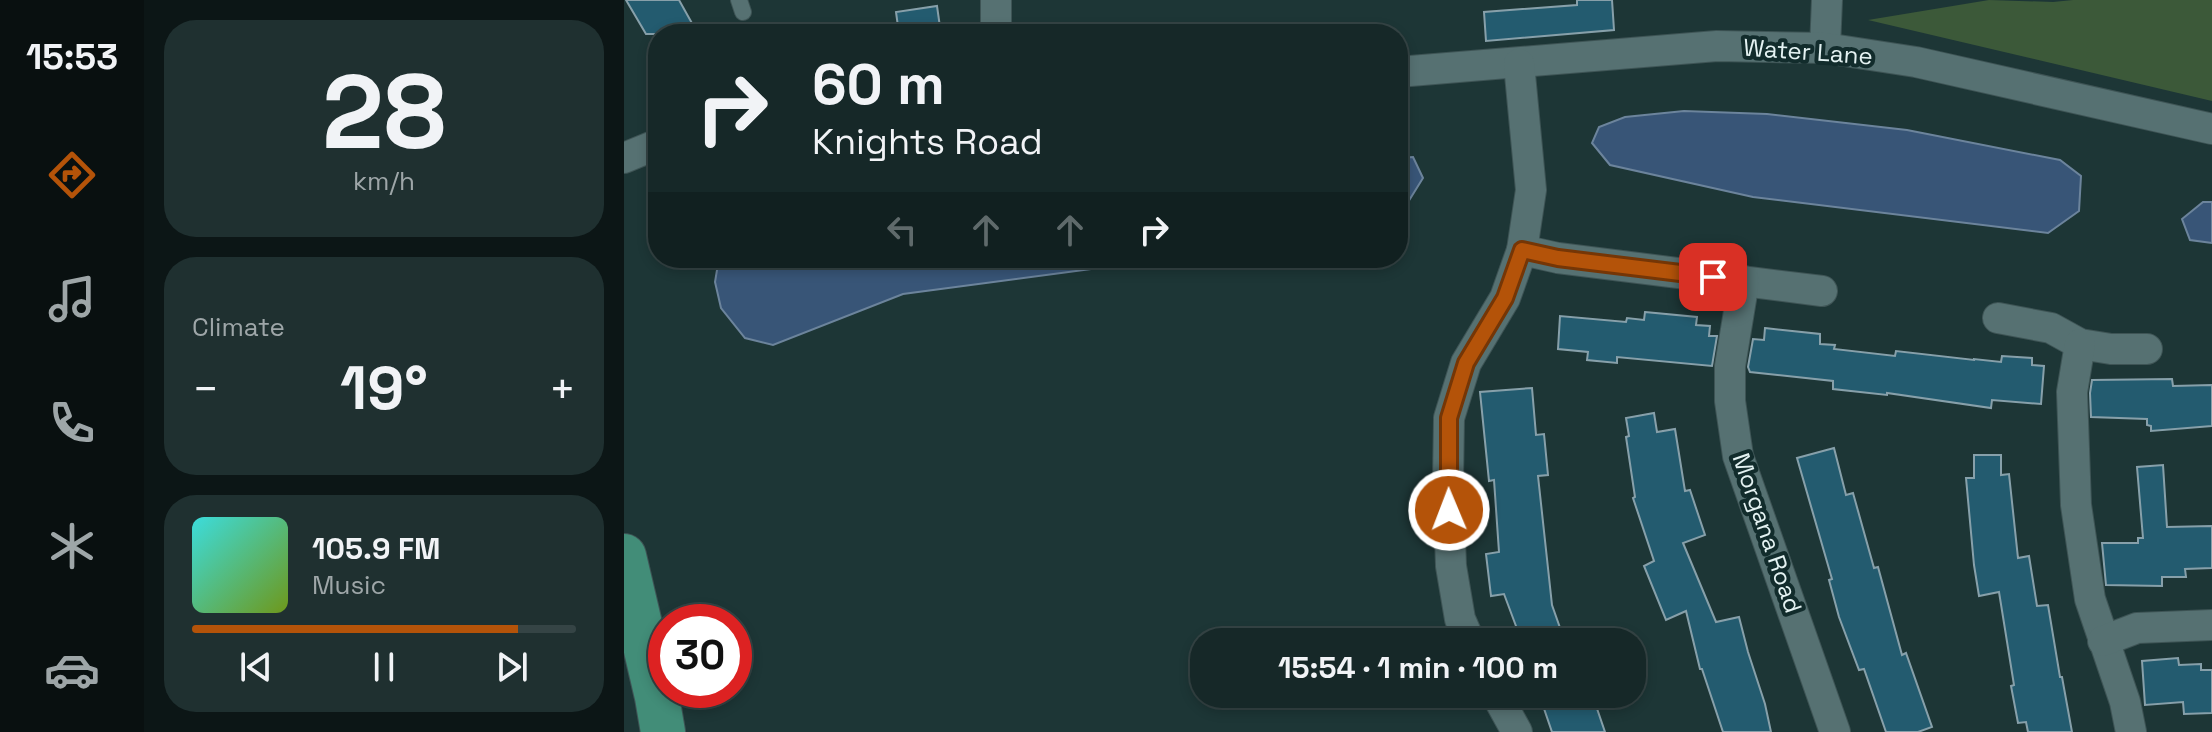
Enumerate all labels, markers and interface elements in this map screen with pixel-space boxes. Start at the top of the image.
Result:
street label: Water Lane [1742,32,1874,71]
text: 15:53 [26,34,118,80]
text: 28 [322,46,446,178]
text: 60 m [812,49,945,120]
icon: right [680,56,784,160]
text: Knights Road [812,119,1043,165]
icon: directions [44,147,100,203]
text: km/h [353,164,415,198]
icon: left [880,208,924,252]
icon: ahead [964,208,1008,252]
icon: ahead [1048,208,1092,252]
icon: right [1132,208,1176,252]
pin [1679,243,1747,311]
icon: arrive [1691,255,1735,299]
icon: music [44,271,100,327]
text: Climate [192,310,285,344]
text: 19° [340,350,428,427]
text: − [192,361,219,417]
text: + [549,361,576,417]
icon: phone [44,395,100,451]
street label: Morgana Road [1726,449,1809,617]
position arrow [1407,468,1491,552]
icon: climate [44,518,100,574]
text: 105.9 FM [312,529,441,568]
text: Music [312,568,386,602]
speed limit sign: 30 [648,604,752,708]
icon: car [44,642,100,698]
icon: previous [234,645,278,689]
icon: pause [362,645,406,689]
icon: next [490,645,534,689]
text: 15:54 · 1 min · 100 m [1278,648,1558,687]

